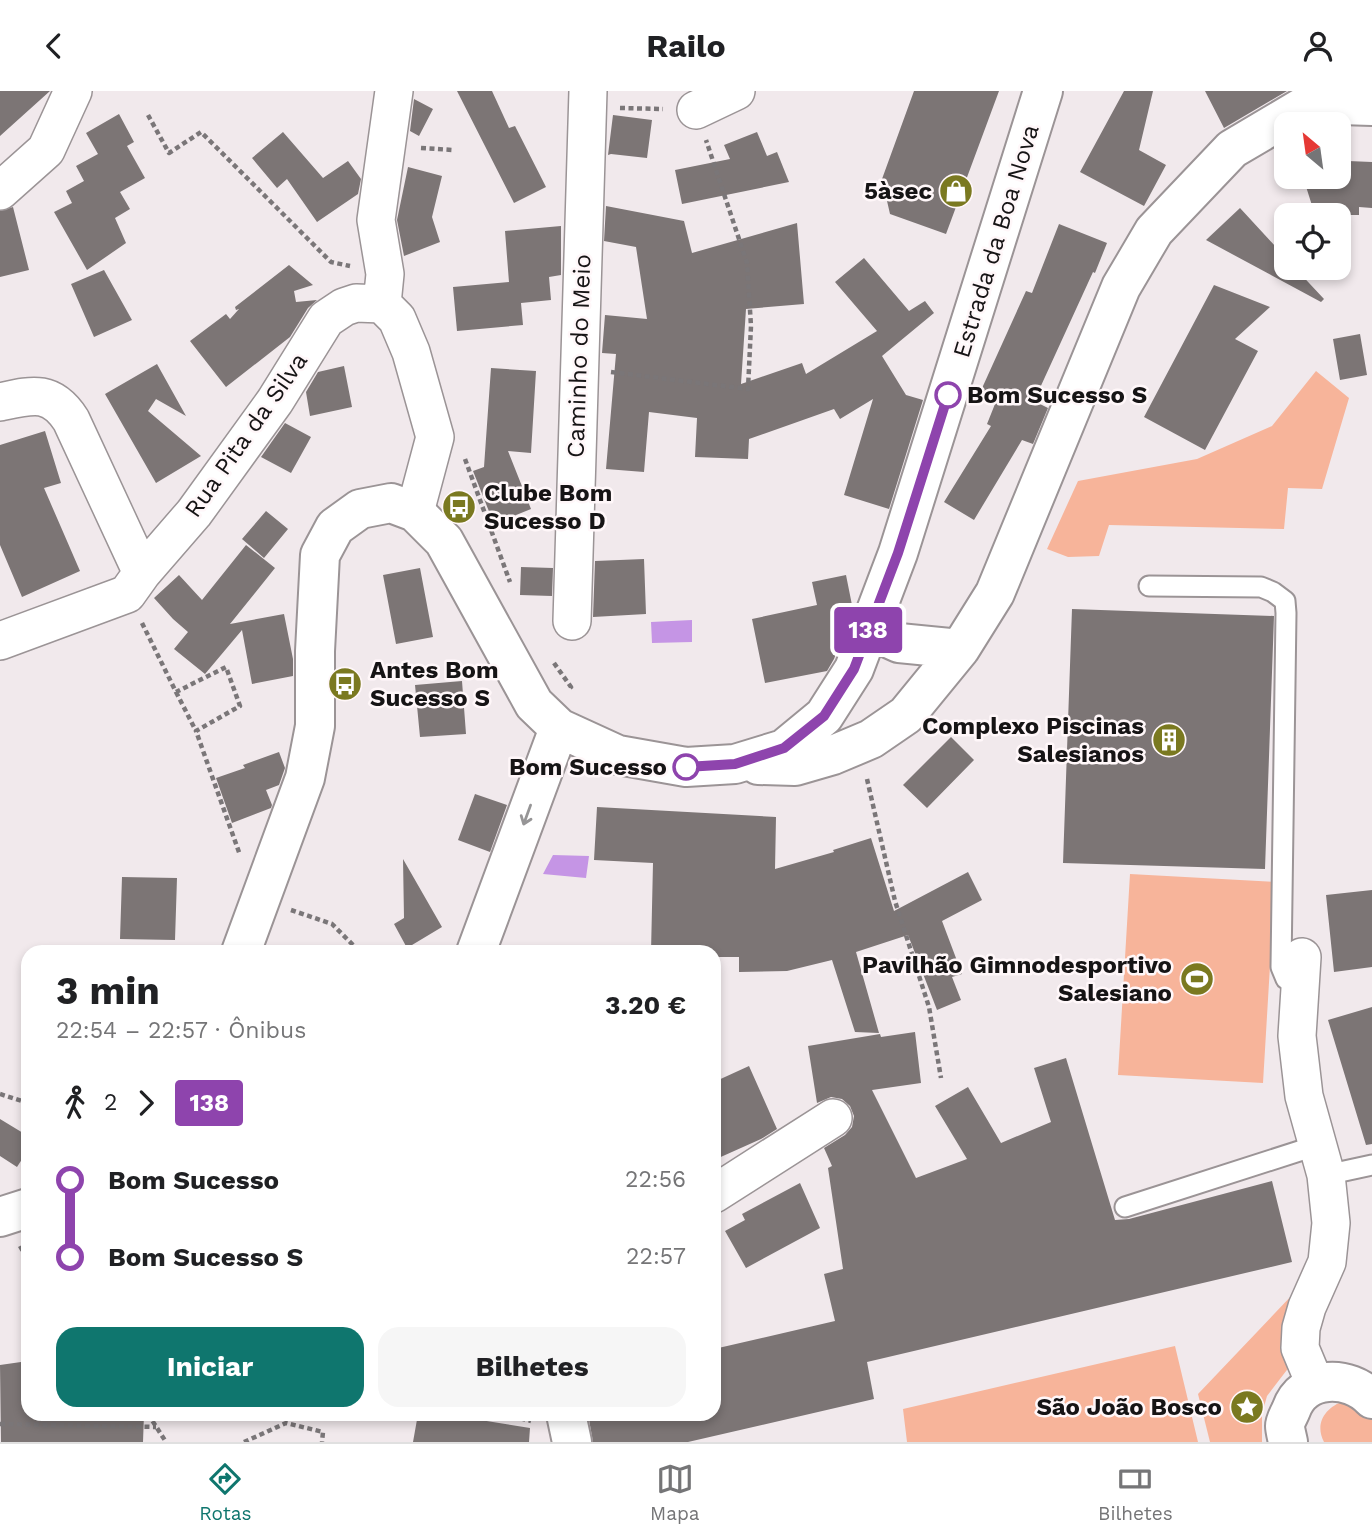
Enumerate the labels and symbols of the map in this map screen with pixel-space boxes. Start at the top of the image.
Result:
north arrow [1274,112,1351,189]
street label: Estrada da Boa Nova [947,121,1045,361]
shop icon: 5àsec [937,172,975,210]
place label: 5àsec [864,177,932,205]
street label: Caminho do Meio [561,253,597,459]
street label: Rua Pita da Silva [179,347,313,523]
place label: Bom Sucesso S [967,381,1147,409]
marker: Bom Sucesso S [935,382,961,408]
place label: Clube Bom Sucesso D [484,479,612,535]
bus stop icon: Clube Bom Sucesso D [440,488,478,526]
line badge: 138 [828,607,908,653]
place label: Antes Bom Sucesso S [370,656,498,712]
bus stop icon: Antes Bom Sucesso S [326,665,364,703]
place label: Complexo Piscinas Salesianos [922,712,1144,768]
building icon: Complexo Piscinas Salesianos [1150,721,1188,759]
place label: Bom Sucesso [509,753,667,781]
marker: Bom Sucesso [673,754,699,780]
one-way arrow [520,803,532,825]
place label: Pavilhão Gimnodesportivo Salesiano [862,951,1172,1007]
sports icon: Pavilhão Gimnodesportivo Salesiano [1178,960,1216,998]
place icon: São João Bosco [1228,1388,1266,1426]
place label: São João Bosco [1036,1393,1222,1421]

